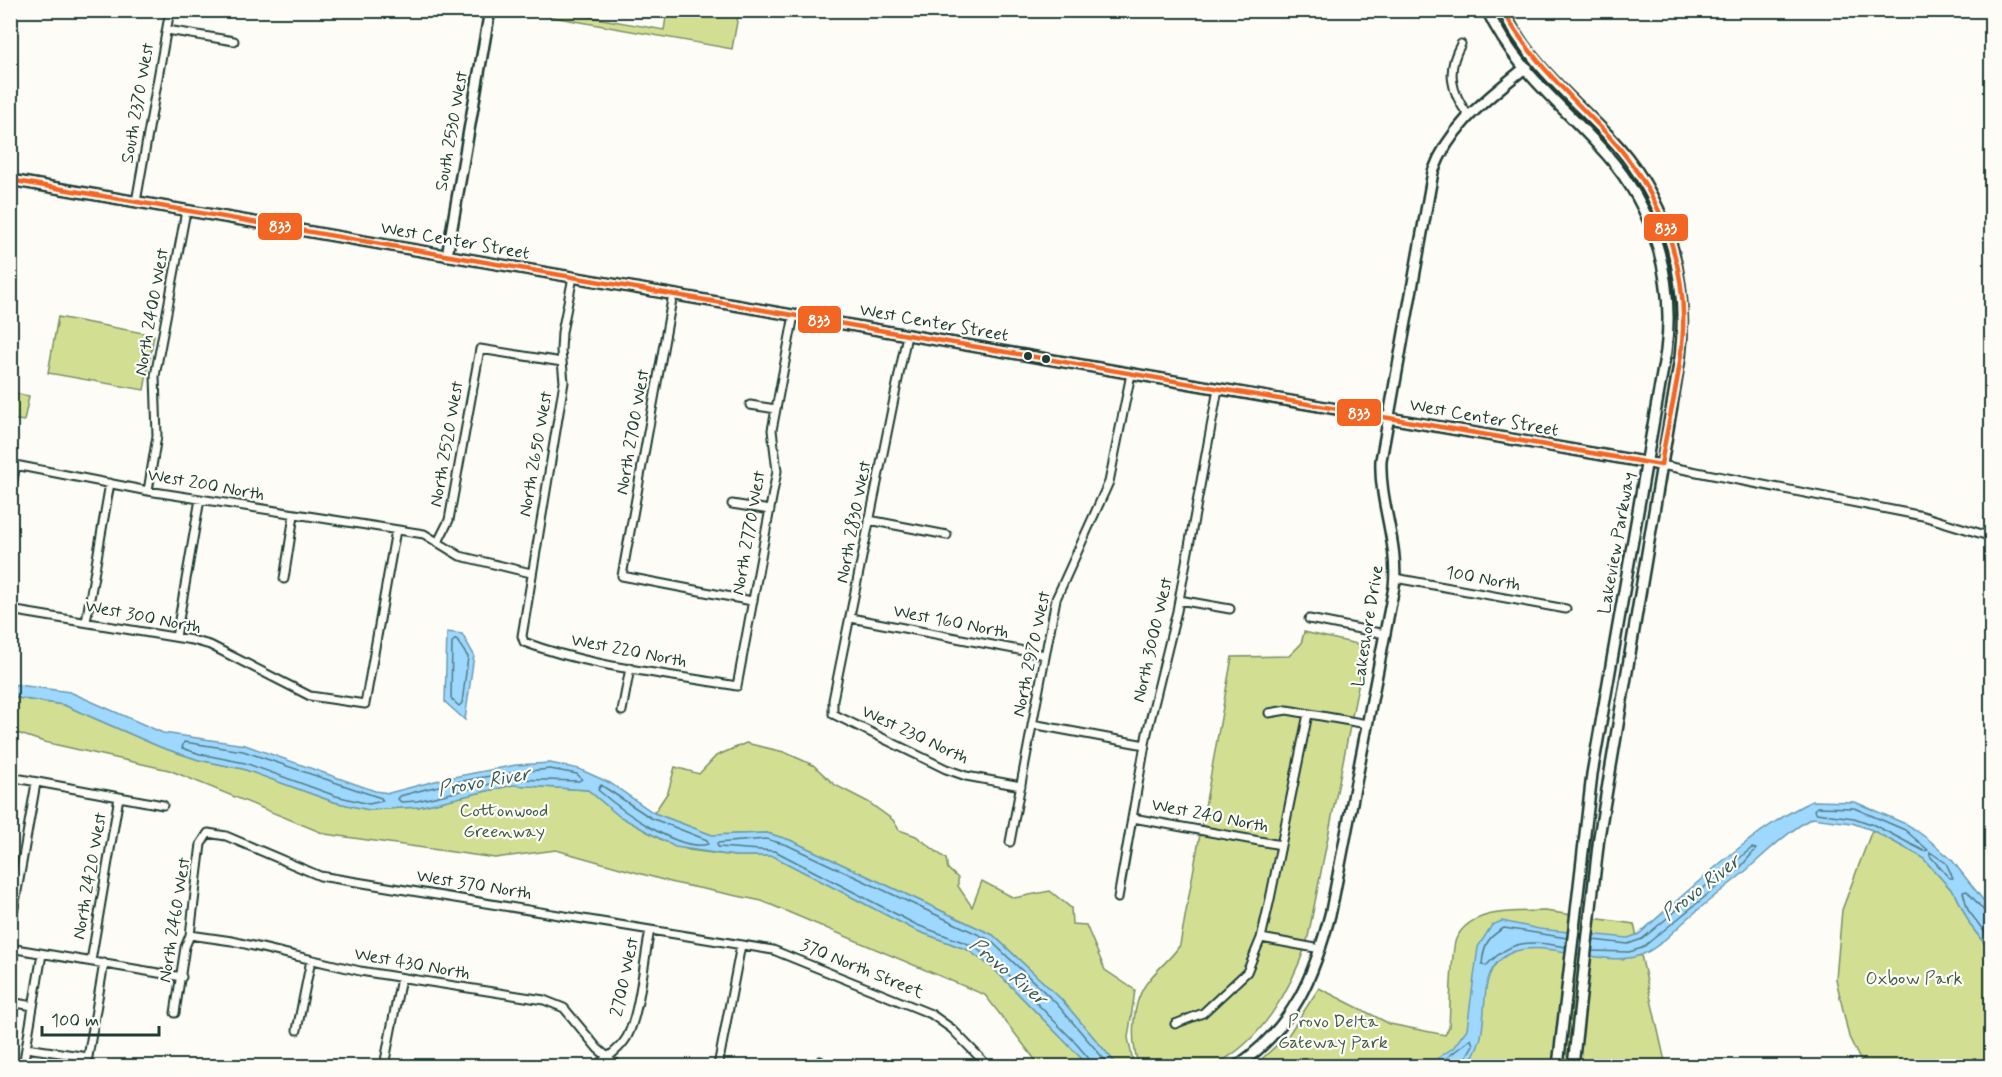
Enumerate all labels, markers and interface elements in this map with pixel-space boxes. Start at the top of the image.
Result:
street label: South 2370 West [116,40,161,165]
street label: South 2530 West [430,69,474,193]
line badge: 833 [257,212,303,241]
line badge: 833 [1643,213,1689,242]
street label: West Center Street [379,216,532,266]
text: 833 [269,217,292,238]
text: 833 [1655,219,1678,240]
street label: North 2400 West [129,246,175,378]
street label: West Center Street [858,298,1011,348]
line badge: 833 [797,305,842,334]
text: 833 [808,311,831,332]
unlabelled marker [1022,350,1034,362]
unlabelled marker [1040,353,1052,365]
street label: North 2700 West [610,367,656,497]
street label: North 2520 West [424,379,470,509]
street label: North 2650 West [513,389,559,519]
street label: West Center Street [1408,393,1561,443]
line badge: 833 [1336,398,1382,427]
text: 833 [1348,404,1371,425]
street label: North 2830 West [830,458,878,585]
street label: West 200 North [146,463,266,507]
street label: North 2770 West [726,468,772,597]
street label: Lakeview Parkway [1593,470,1641,616]
street label: 100 North [1444,561,1522,597]
street label: Lakeshore Drive [1347,563,1389,689]
street label: North 3000 West [1127,575,1179,705]
street label: North 2970 West [1007,588,1057,719]
street label: West 300 North [83,594,203,640]
street label: West 160 North [891,599,1011,645]
street label: West 220 North [569,628,689,674]
street label: West 230 North [858,700,972,770]
water label: Provo River [436,760,535,803]
street label: West 240 North [1149,793,1271,839]
park label: Cottonwood Greenway [460,799,548,844]
street label: North 2420 West [67,810,113,942]
water label: Provo River [1656,847,1748,927]
street label: North 2460 West [153,855,197,984]
street label: West 370 North [415,864,533,906]
water label: Provo River [964,932,1054,1014]
street label: 370 North Street [797,933,928,1005]
street label: 2700 West [605,935,645,1019]
street label: West 430 North [352,942,472,986]
park label: Oxbow Park [1866,967,1963,991]
scale bar [42,999,159,1037]
text: 100 m [51,1009,99,1033]
park label: Provo Delta Gateway Park [1278,1010,1388,1055]

